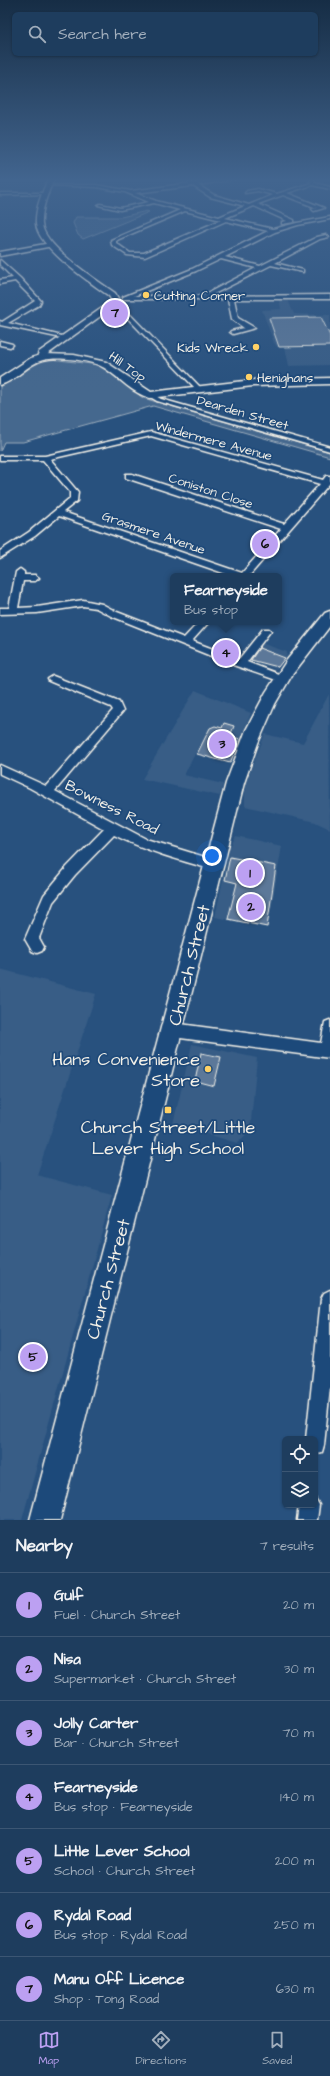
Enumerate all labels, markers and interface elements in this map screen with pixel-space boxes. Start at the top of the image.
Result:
search box [12,12,318,56]
icon: search [26,23,48,45]
text: Search here [58,24,147,45]
place label: Cutting Corner [154,287,245,306]
marker: Cutting Corner [141,290,151,300]
pin: 7 [102,298,128,328]
place label: Kids Wreck [177,339,248,357]
marker: Kids Wreck [251,342,261,352]
street label: Hill Top [105,347,150,386]
place label: Henighans [257,369,314,388]
marker: Henighans [244,372,254,382]
street label: Dearden Street [195,391,291,435]
street label: Windermere Avenue [153,417,274,465]
street label: Coniston Close [166,469,255,513]
street label: Grasmere Avenue [100,507,208,559]
pin: 6 [252,529,278,559]
popup [170,573,282,625]
text: Fearneyside [184,580,268,601]
text: Bus stop [184,601,238,619]
pin: 4 [213,638,239,668]
pin: 3 [209,729,235,759]
street label: Bowness Road [61,775,162,840]
your location [202,846,222,866]
pin: 1 [237,858,263,888]
pin: 2 [238,892,264,922]
street label: Church Street [162,901,217,1028]
place label: Hans Convenience Store [52,1047,200,1093]
marker: Hans Convenience Store [203,1064,213,1074]
marker: Church Street/Little Lever High School [163,1105,173,1115]
place label: Church Street/Little Lever High School [81,1115,255,1162]
street label: Church Street [80,1215,137,1342]
pin: 5 [20,1342,46,1372]
map controls [282,1436,318,1508]
button: locate [282,1436,318,1472]
button: layers [282,1472,318,1508]
text: Nearby [16,1534,73,1558]
text: 7 results [260,1537,314,1555]
text: Gulf [54,1585,83,1606]
text: 1 [28,1596,30,1614]
text: 20 m [283,1596,314,1614]
text: Fuel · Church Street [54,1606,180,1624]
text: Nisa [54,1649,81,1670]
text: 2 [25,1660,33,1678]
text: 30 m [284,1660,314,1678]
text: Supermarket · Church Street [54,1670,236,1688]
text: Jolly Carter [54,1713,138,1734]
text: 3 [26,1724,32,1742]
text: 70 m [282,1724,314,1742]
text: Bar · Church Street [54,1734,179,1752]
text: Fearneyside [54,1777,138,1798]
text: 4 [25,1788,33,1806]
text: 140 m [280,1788,314,1806]
text: Bus stop · Fearneyside [54,1798,193,1816]
text: Little Lever School [54,1841,190,1862]
text: 5 [24,1852,34,1870]
text: 200 m [275,1852,314,1870]
text: School · Church Street [54,1862,195,1880]
text: Rydal Road [54,1905,131,1926]
text: 6 [25,1916,33,1934]
text: 250 m [274,1916,314,1934]
text: Bus stop · Rydal Road [54,1926,187,1944]
text: Manu Off Licence [54,1969,184,1990]
text: 7 [25,1980,33,1998]
text: 630 m [276,1980,314,1998]
text: Shop · Tong Road [54,1990,159,2008]
tab: Map [38,2029,60,2068]
tab: Directions [135,2029,187,2068]
tab: Saved [262,2029,292,2068]

